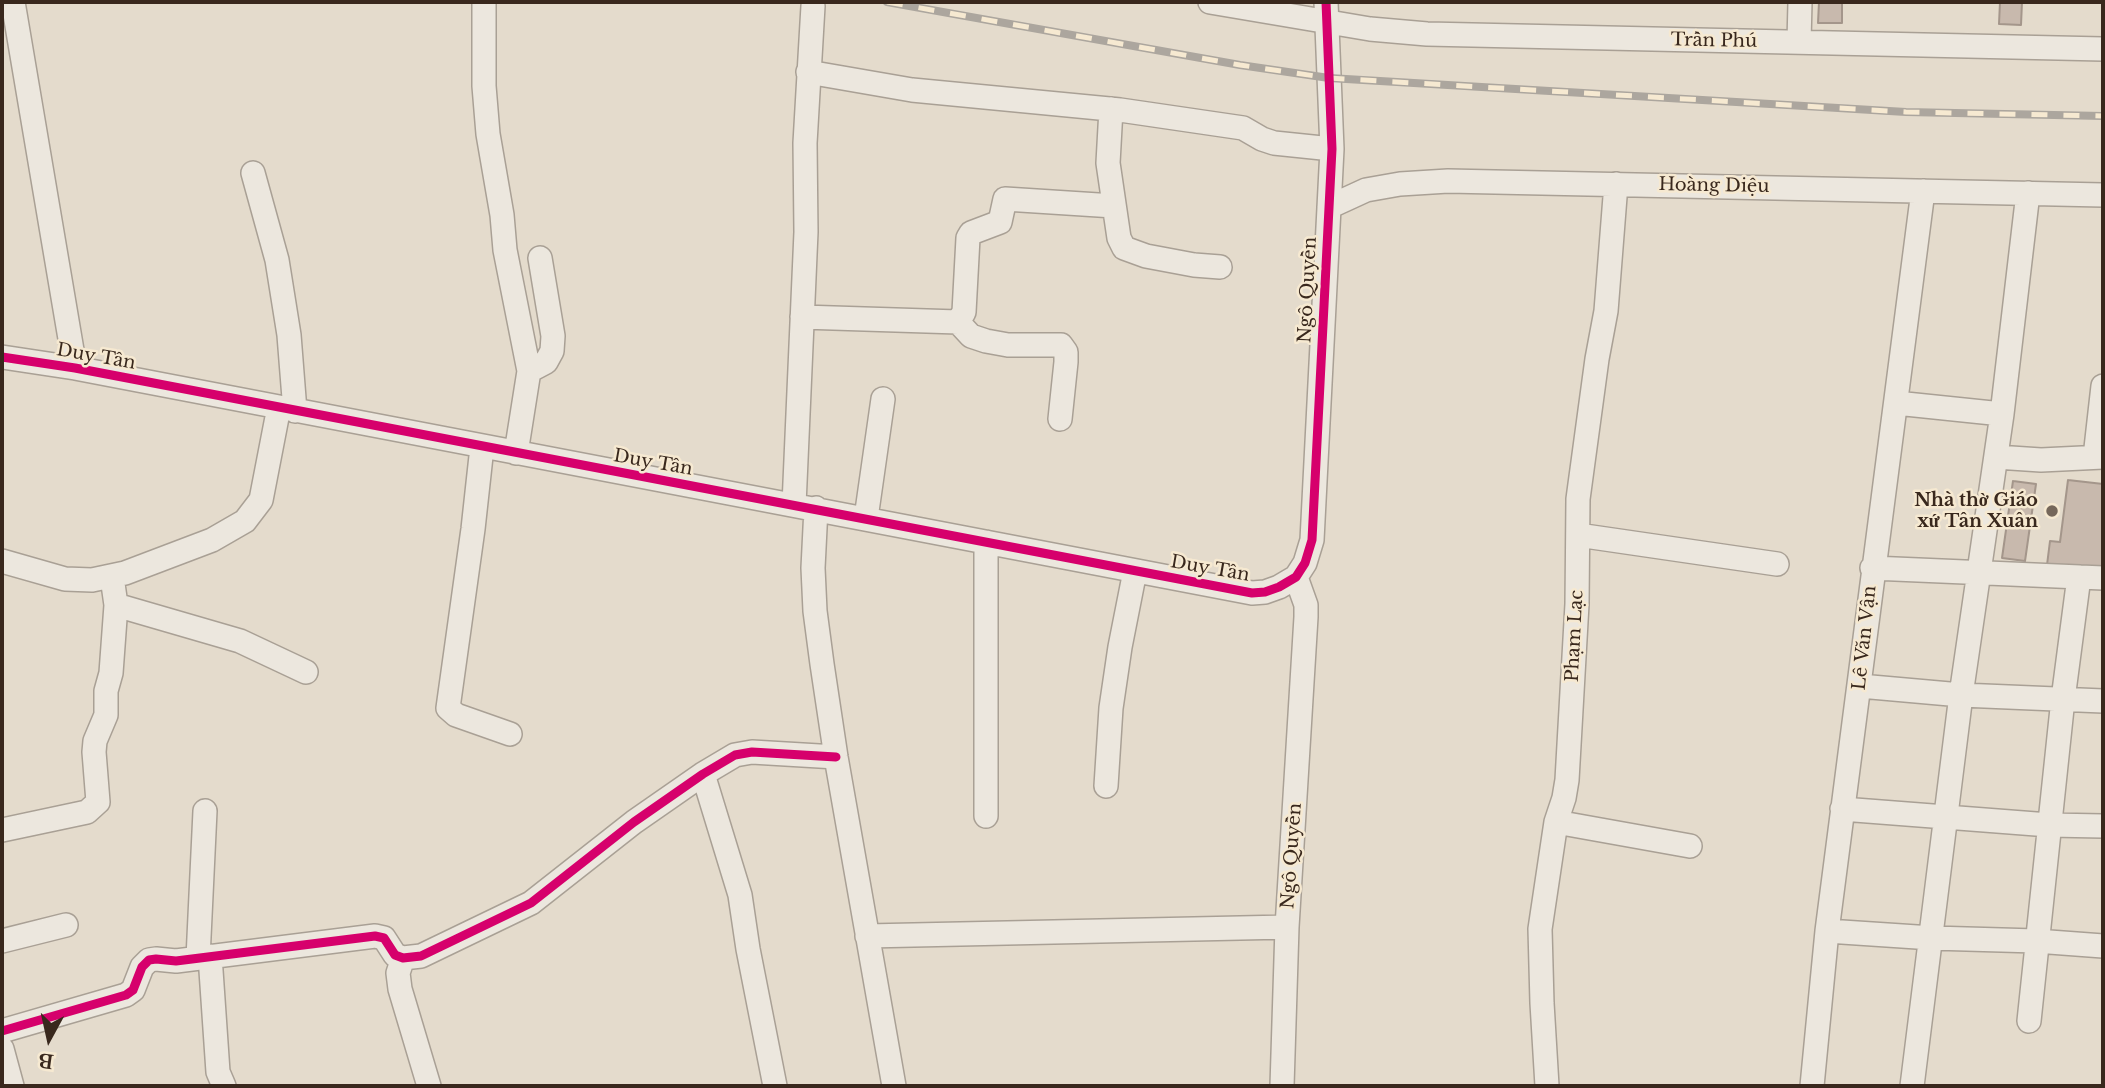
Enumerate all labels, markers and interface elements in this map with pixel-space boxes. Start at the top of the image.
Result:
street label: Trần Phú [1671,29,1757,53]
street label: Hoàng Diệu [1658,174,1770,198]
street label: Ngô Quyền [1294,236,1322,344]
street label: Duy Tân [55,339,137,375]
street label: Duy Tân [612,445,694,481]
place label: Nhà thờ Giáo xứ Tân Xuân [1914,490,2038,532]
marker: Nhà thờ Giáo xứ Tân Xuân [2044,503,2060,519]
street label: Duy Tân [1169,551,1251,587]
street label: Lê Văn Vận [1849,585,1881,691]
street label: Phạm Lạc [1562,590,1588,682]
street label: Ngô Quyền [1278,802,1306,910]
north arrow [14,1004,84,1074]
text: B [37,1048,55,1073]

